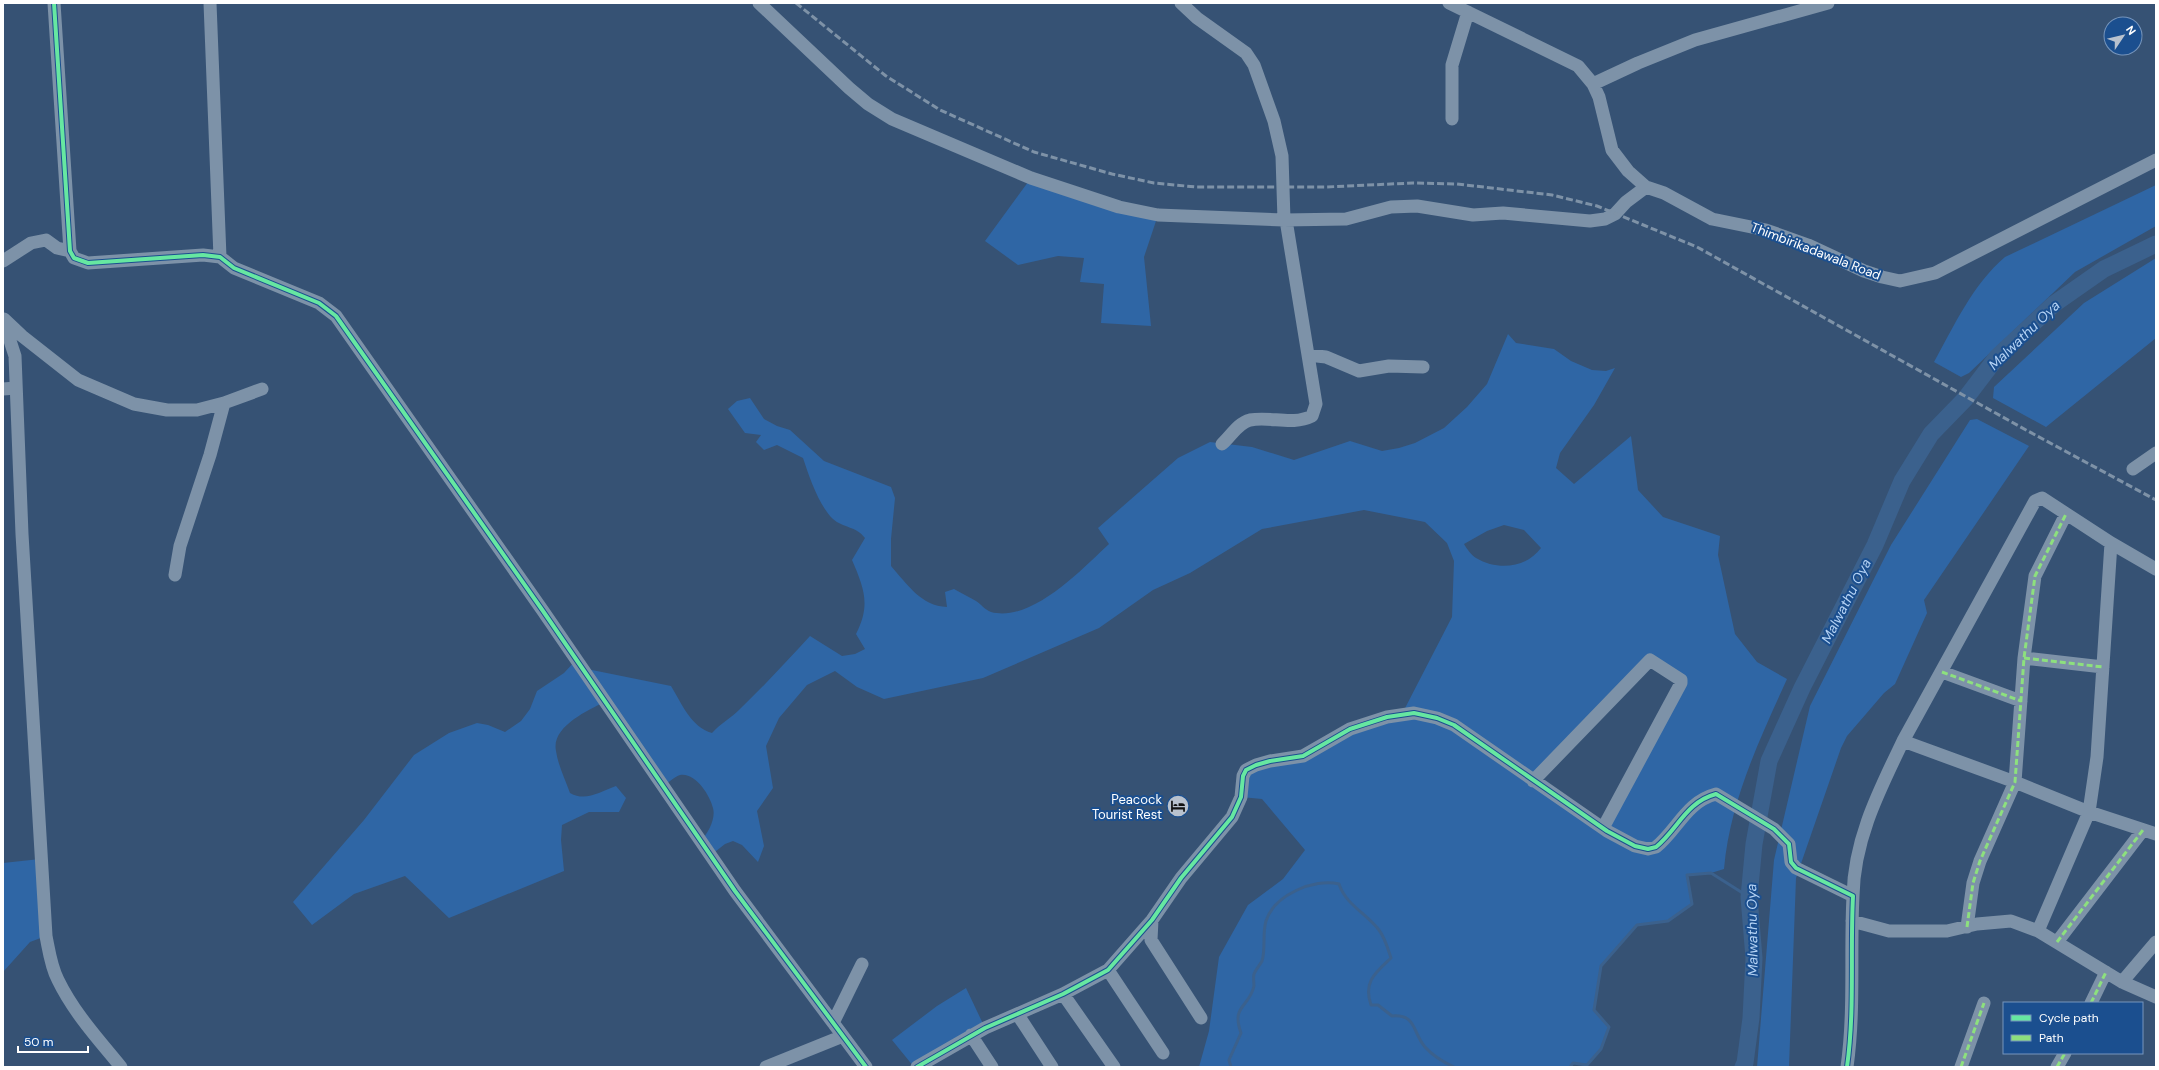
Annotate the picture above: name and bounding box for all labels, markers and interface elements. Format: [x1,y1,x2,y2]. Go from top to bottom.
north arrow [2103,16,2143,56]
text: N [2123,23,2139,38]
street label: Thimbirikadawala Road [1749,218,1883,284]
water label: Malwathu Oya [1984,296,2064,374]
water label: Malwathu Oya [1817,555,1875,646]
place label: Peacock Tourist Rest [1092,791,1162,823]
hotel icon: Peacock Tourist Rest [1165,793,1191,819]
water label: Malwathu Oya [1742,883,1762,977]
legend [2003,1002,2143,1054]
text: Cycle path [2039,1010,2099,1026]
scale bar [18,1028,88,1054]
text: Path [2039,1030,2064,1046]
text: 50 m [24,1034,53,1050]

